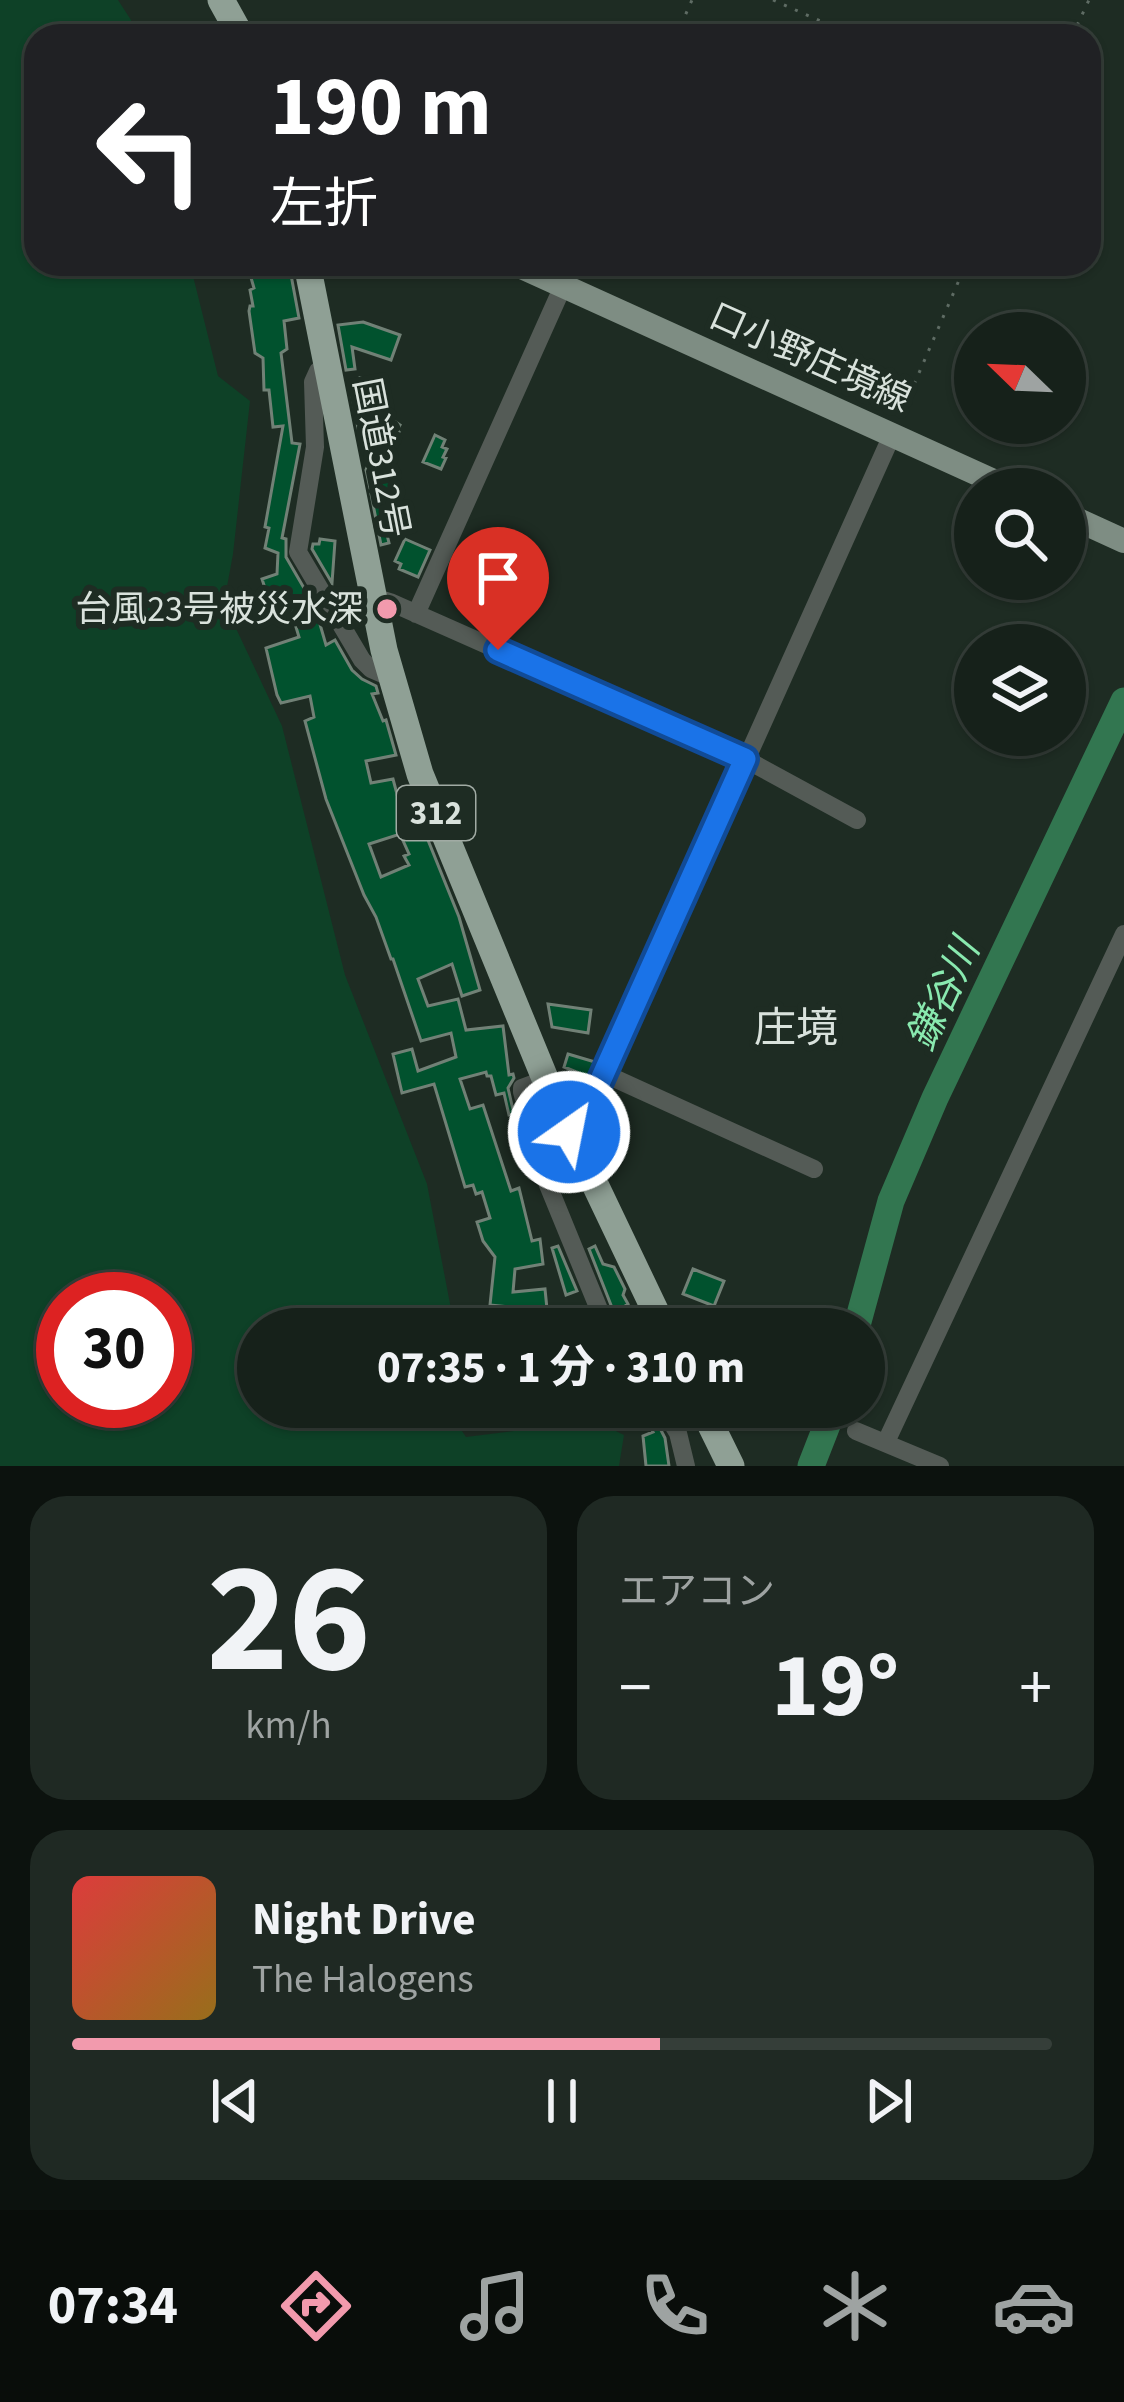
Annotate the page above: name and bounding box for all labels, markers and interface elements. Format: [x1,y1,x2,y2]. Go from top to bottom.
text: 190 m [270,48,492,168]
icon: left [72,72,228,228]
text: 左折 [270,167,378,244]
street label: 口小野庄境線 [701,291,919,425]
north arrow [954,312,1086,444]
map controls [954,312,1086,756]
street label: 国道312号 [341,374,421,542]
button: search [954,468,1086,600]
pin [447,527,549,650]
icon: arrive [465,545,531,611]
place label: 台風23号被災水深 [75,584,363,635]
marker: 台風23号被災水深 [374,596,400,622]
button: layers [954,624,1086,756]
road number: 312 [397,786,475,840]
water label: 鎌谷川 [894,927,996,1060]
district label: 庄境 [754,999,838,1059]
position arrow [506,1069,632,1195]
speed limit sign: 30 [36,1272,192,1428]
text: 07:35 · 1 分 · 310 m [377,1336,745,1400]
text: 26 [206,1509,371,1731]
text: エアコン [619,1564,775,1620]
text: 19° [772,1623,899,1751]
text: − [619,1641,652,1735]
text: + [1019,1641,1052,1735]
text: km/h [245,1698,332,1754]
text: Night Drive [252,1888,476,1952]
text: The Halogens [252,1952,474,2008]
icon: previous [202,2068,268,2134]
icon: pause [529,2068,595,2134]
icon: next [856,2068,922,2134]
icon: directions [274,2264,358,2348]
icon: music [453,2264,537,2348]
icon: phone [633,2264,717,2348]
icon: climate [813,2264,897,2348]
icon: car [992,2264,1076,2348]
text: 07:34 [48,2268,178,2345]

